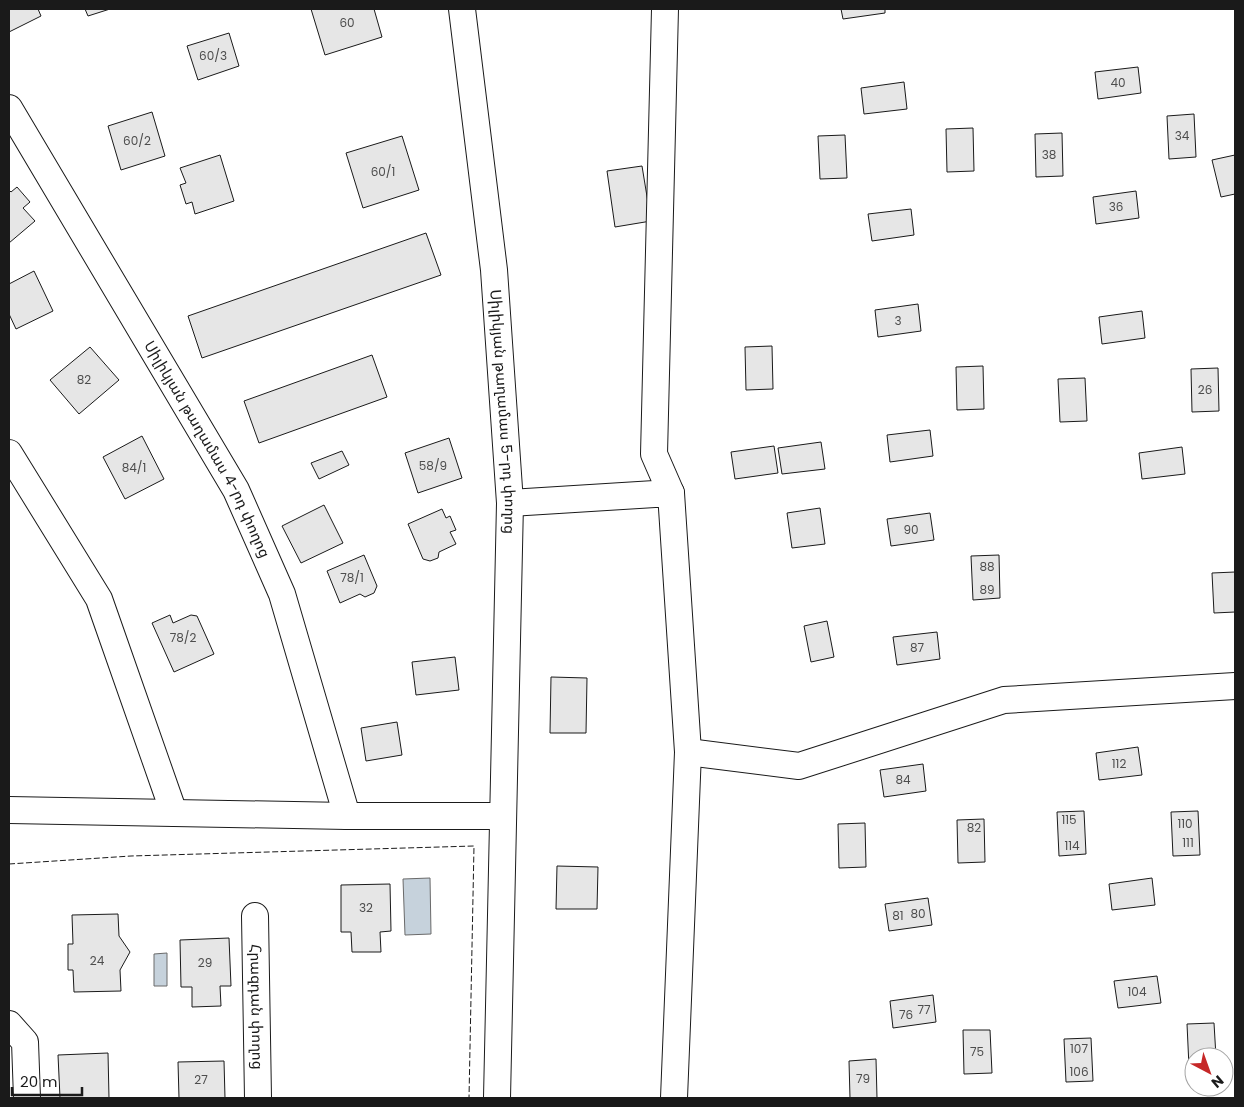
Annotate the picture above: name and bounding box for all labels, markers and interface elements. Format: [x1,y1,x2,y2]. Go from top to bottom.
house number: 60 [339,14,355,31]
house number: 60/3 [199,47,227,64]
house number: 40 [1110,74,1126,91]
house number: 34 [1175,127,1190,144]
house number: 60/2 [123,132,151,149]
house number: 38 [1042,146,1056,163]
house number: 60/1 [371,163,395,180]
house number: 36 [1109,198,1123,215]
street label: Սիլիկյան թաղամաս 5-րդ փողոց [485,289,521,534]
house number: 3 [894,312,902,329]
street label: Սիլիկյան թաղամաս 4-րդ փողոց [140,337,276,561]
house number: 82 [77,371,91,388]
house number: 26 [1198,381,1212,398]
house number: 58/9 [419,457,447,474]
house number: 84/1 [122,459,146,476]
house number: 90 [903,521,919,538]
house number: 88 [979,558,995,575]
house number: 78/1 [340,569,364,586]
house number: 89 [979,581,995,598]
house number: 78/2 [170,629,196,646]
house number: 87 [910,639,925,656]
house number: 112 [1112,755,1126,772]
house number: 84 [895,771,911,788]
house number: 115 [1061,811,1077,828]
house number: 110 [1177,815,1193,832]
house number: 82 [967,819,981,836]
house number: 111 [1182,834,1194,851]
house number: 114 [1064,837,1080,854]
house number: 32 [359,899,373,916]
house number: 80 [910,905,926,922]
house number: 81 [892,907,904,924]
street label: Հրազդան փողոց [245,944,269,1070]
house number: 24 [90,952,105,969]
house number: 29 [198,954,212,971]
house number: 104 [1128,983,1147,1000]
house number: 77 [917,1001,931,1018]
house number: 76 [899,1006,913,1023]
house number: 107 [1070,1040,1088,1057]
house number: 75 [970,1043,984,1060]
north arrow [1184,1047,1234,1097]
house number: 106 [1070,1063,1089,1080]
scale bar [12,1064,82,1096]
house number: 79 [856,1070,870,1087]
text: 20 m [20,1071,58,1092]
house number: 27 [194,1071,208,1088]
text: N [1207,1071,1228,1093]

